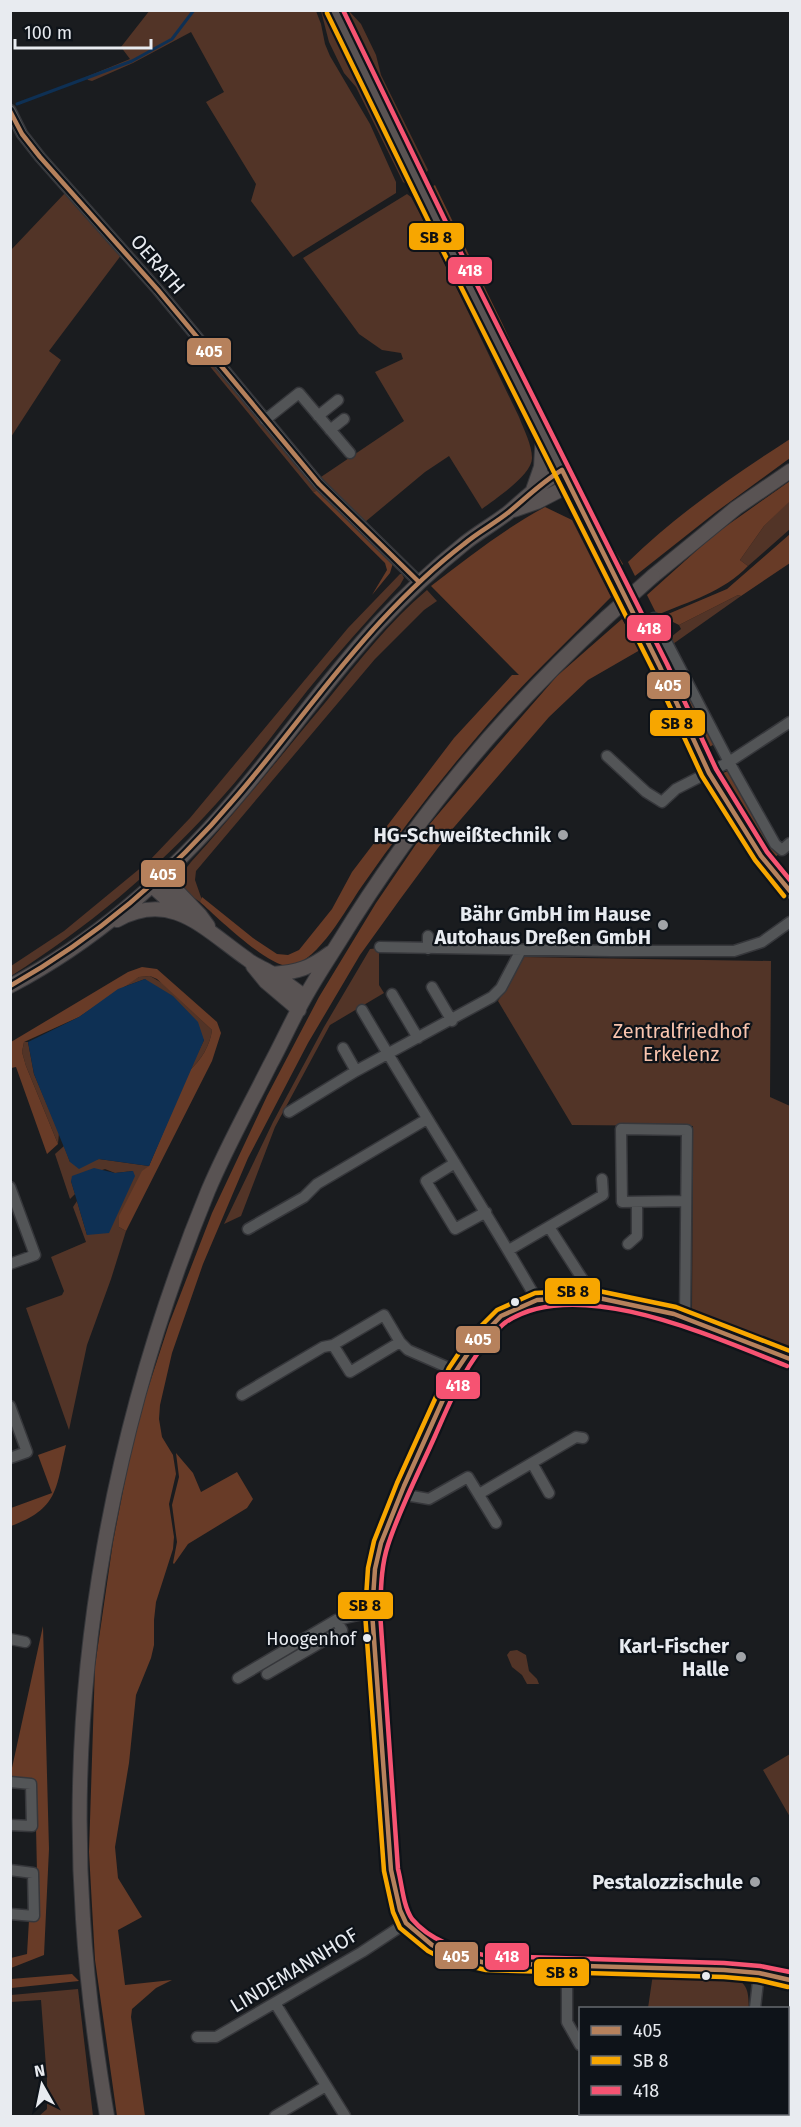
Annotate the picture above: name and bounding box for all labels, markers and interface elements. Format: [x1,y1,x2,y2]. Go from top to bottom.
scale bar [15,12,152,50]
text: 100 m [24,22,72,44]
line badge: SB 8 [408,222,465,251]
text: SB 8 [420,228,452,247]
street label: OERATH [126,229,190,299]
line badge: 418 [447,256,493,285]
text: 418 [458,261,482,280]
line badge: 405 [186,337,232,366]
text: 405 [196,342,223,361]
line badge: 418 [626,614,672,642]
text: 418 [637,619,661,638]
line badge: 405 [646,671,691,700]
text: 405 [655,676,682,695]
line badge: SB 8 [649,709,706,737]
text: SB 8 [661,714,693,733]
place label: HG-Schweißtechnik [374,823,552,847]
marker: HG-Schweißtechnik [556,828,570,842]
line badge: 405 [140,859,186,888]
text: 405 [150,865,177,884]
place label: Bähr GmbH im Hause Autohaus Dreßen GmbH [433,902,651,949]
marker: Bähr GmbH im Hause Autohaus Dreßen GmbH [656,918,670,932]
park label: Zentralfriedhof Erkelenz [613,1019,751,1066]
line badge: SB 8 [544,1277,601,1305]
text: SB 8 [557,1282,589,1301]
unlabelled marker [509,1296,521,1308]
line badge: 405 [455,1325,501,1354]
text: 405 [465,1330,492,1349]
line badge: 418 [435,1371,481,1400]
text: 418 [446,1376,470,1395]
line badge: SB 8 [337,1591,394,1620]
text: SB 8 [349,1596,381,1615]
place label: Hoogenhof [266,1628,358,1650]
marker: Hoogenhof [361,1632,373,1644]
place label: Karl-Fischer Halle [619,1634,730,1681]
marker: Karl-Fischer Halle [734,1650,748,1664]
place label: Pestalozzischule [592,1870,743,1894]
marker: Pestalozzischule [748,1875,762,1889]
street label: LINDEMANNHOF [226,1922,362,2018]
line badge: 405 [434,1941,479,1970]
line badge: 418 [484,1942,530,1971]
text: 405 [443,1947,470,1966]
text: 418 [495,1947,519,1966]
line badge: SB 8 [533,1958,590,1987]
text: SB 8 [546,1963,578,1982]
unlabelled marker [700,1970,712,1982]
legend [579,2007,789,2115]
text: 405 [633,2020,662,2042]
text: SB 8 [633,2050,669,2072]
north arrow [12,2055,72,2115]
text: N [33,2060,46,2081]
text: 418 [633,2080,659,2102]

